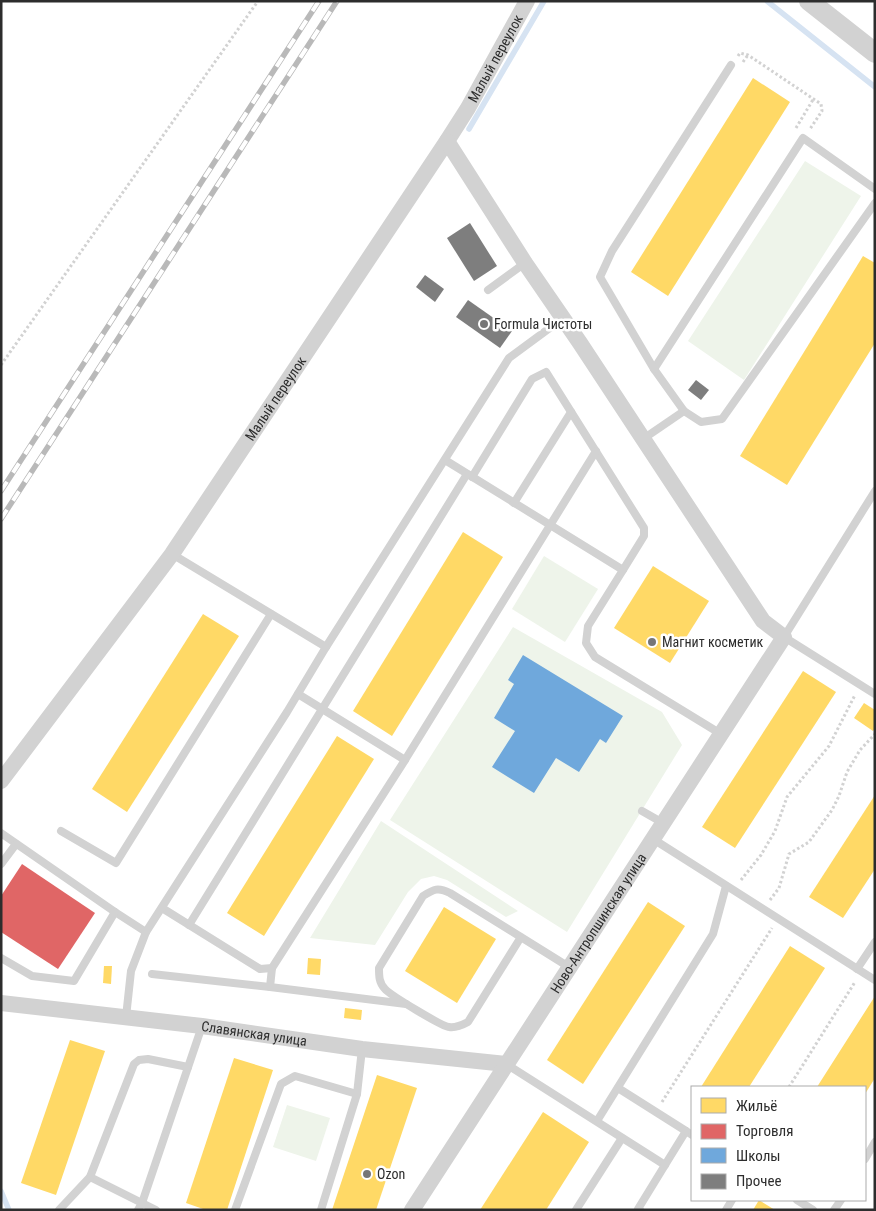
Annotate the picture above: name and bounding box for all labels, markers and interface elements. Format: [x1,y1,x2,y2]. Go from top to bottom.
street label: Малый переулок [465,12,526,105]
place label: Formula Чистоты [494,316,592,332]
marker: Formula Чистоты [478,318,490,330]
street label: Малый переулок [242,353,309,444]
place label: Магнит косметик [662,634,764,650]
marker: Магнит косметик [646,636,658,648]
street label: Ново-Антропшинская улица [547,850,649,996]
street label: Славянская улица [200,1018,308,1049]
legend [691,1086,866,1201]
text: Жильё [736,1097,777,1115]
text: Торговля [736,1122,793,1140]
text: Школы [736,1147,781,1165]
place label: Ozon [377,1166,405,1182]
marker: Ozon [361,1168,373,1180]
text: Прочее [736,1172,782,1190]

